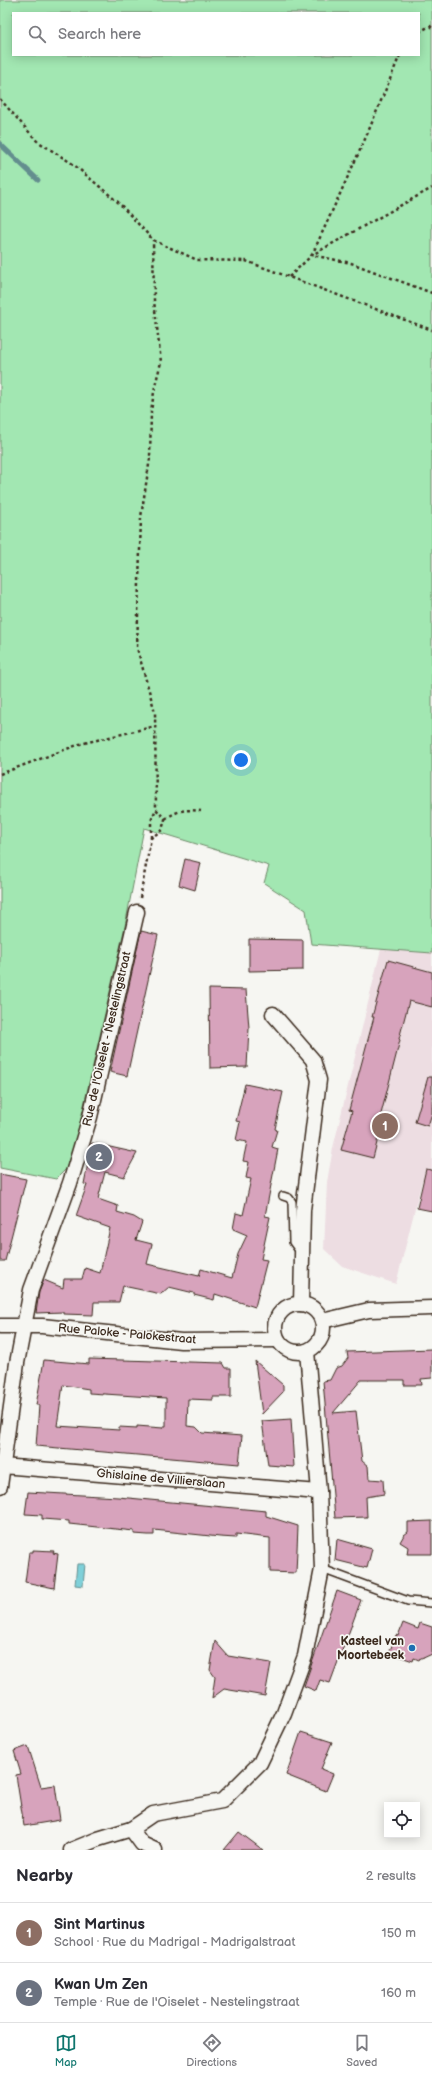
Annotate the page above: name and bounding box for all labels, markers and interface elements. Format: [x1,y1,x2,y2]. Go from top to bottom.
search box [12,12,420,56]
icon: search [26,23,48,45]
text: Search here [58,25,141,44]
your location [231,750,251,770]
street label: Rue de l'Oiselet - Nestelingstraat [80,950,135,1128]
pin: 1 [372,1111,398,1141]
pin: 2 [86,1142,112,1172]
street label: Rue Paloke - Palokestraat [57,1320,197,1348]
street label: Ghislaine de Villierslaan [96,1466,226,1492]
place label: Kasteel van Moortebeek [337,1634,405,1663]
marker: Kasteel van Moortebeek [407,1643,417,1653]
map controls [384,1802,420,1838]
button: locate [384,1802,420,1838]
text: Nearby [16,1866,73,1886]
text: 2 results [366,1868,416,1884]
text: Sint Martinus [54,1915,145,1934]
text: 1 [26,1925,32,1941]
text: 150 m [382,1925,416,1941]
text: School · Rue du Madrigal - Madrigalstraat [54,1934,295,1950]
text: Kwan Um Zen [54,1975,148,1994]
text: 2 [25,1985,33,2001]
text: 160 m [381,1985,416,2001]
text: Temple · Rue de l'Oiselet - Nestelingstraat [54,1994,300,2010]
tab: Map [55,2032,77,2069]
tab: Directions [186,2032,237,2069]
tab: Saved [346,2032,377,2069]

